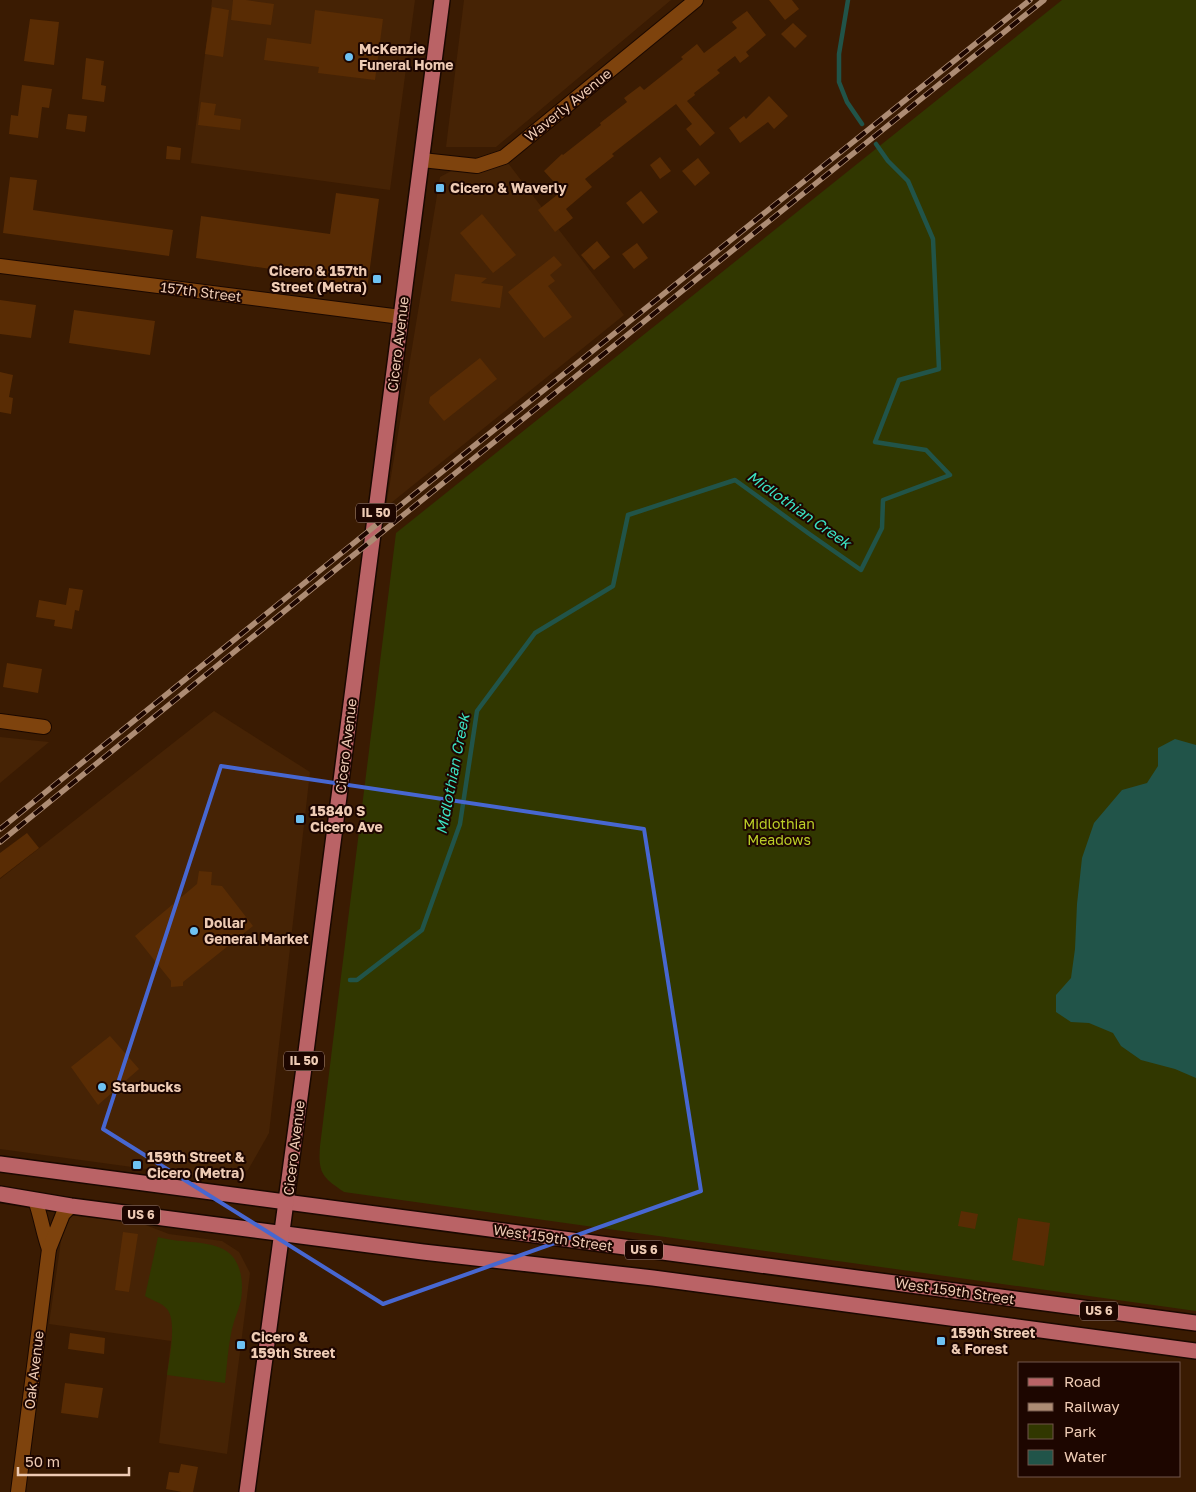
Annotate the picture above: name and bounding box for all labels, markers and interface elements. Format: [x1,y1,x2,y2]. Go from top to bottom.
place label: McKenzie Funeral Home [359,40,454,73]
marker: McKenzie Funeral Home [343,51,355,63]
street label: Waverly Avenue [521,64,614,145]
place label: Cicero & Waverly [450,179,567,196]
marker: Cicero & Waverly [434,182,446,194]
place label: Cicero & 157th Street (Metra) [269,262,367,295]
marker: Cicero & 157th Street (Metra) [371,273,383,285]
street label: 157th Street [160,278,243,305]
street label: Cicero Avenue [383,295,412,392]
water label: Midlothian Creek [744,467,856,552]
road number: IL 50 [356,503,396,522]
street label: Cicero Avenue [331,697,360,794]
water label: Midlothian Creek [432,711,473,836]
place label: 15840 S Cicero Ave [310,802,383,835]
marker: 15840 S Cicero Ave [294,813,306,825]
park label: Midlothian Meadows [743,815,815,848]
place label: Dollar General Market [204,914,309,947]
marker: Dollar General Market [188,925,200,937]
road number: IL 50 [284,1052,324,1070]
place label: Starbucks [112,1078,181,1095]
marker: Starbucks [96,1081,108,1093]
street label: Cicero Avenue [279,1099,308,1196]
place label: 159th Street & Cicero (Metra) [147,1148,245,1181]
marker: 159th Street & Cicero (Metra) [131,1159,143,1171]
road number: US 6 [122,1206,160,1224]
street label: West 159th Street [492,1221,614,1254]
road number: US 6 [625,1240,663,1260]
street label: West 159th Street [894,1274,1016,1307]
road number: US 6 [1080,1302,1118,1320]
place label: 159th Street & Forest [951,1324,1036,1357]
place label: Cicero & 159th Street [251,1328,336,1361]
street label: Oak Avenue [20,1330,47,1410]
marker: 159th Street & Forest [935,1335,947,1347]
marker: Cicero & 159th Street [235,1339,247,1351]
legend [1018,1362,1181,1477]
text: Road [1064,1372,1101,1390]
text: Railway [1064,1397,1120,1415]
text: Park [1064,1422,1097,1440]
scale bar [18,1444,129,1476]
text: Water [1064,1447,1107,1465]
text: 50 m [25,1452,60,1470]

